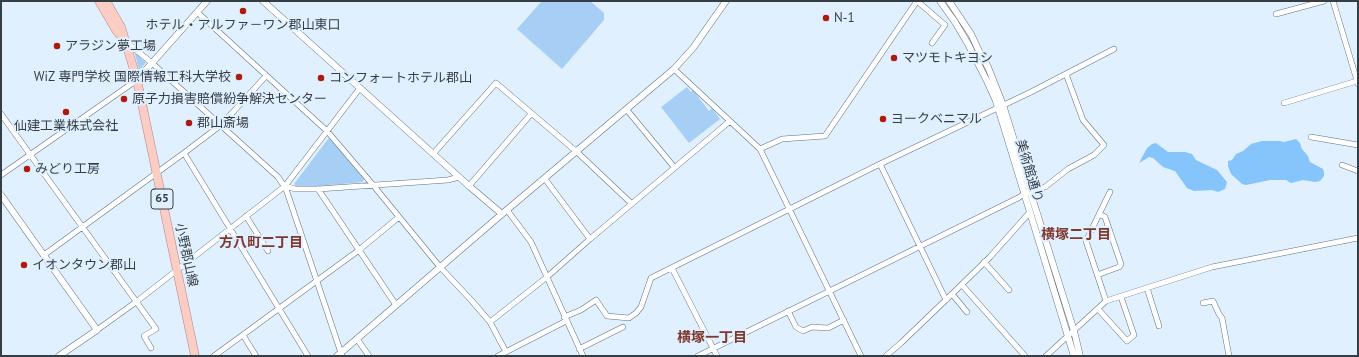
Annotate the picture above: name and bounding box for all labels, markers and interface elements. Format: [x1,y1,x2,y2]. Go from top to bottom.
marker: ホテル・アルファ－ワン郡山東口 [238,6,248,16]
place label: N-1 [834,10,855,26]
marker: N-1 [821,13,831,23]
place label: ホテル・アルファ－ワン郡山東口 [146,17,340,33]
place label: アラジン夢工場 [65,38,156,54]
marker: アラジン夢工場 [52,41,62,51]
place label: マツモトキヨシ [902,50,993,66]
marker: マツモトキヨシ [889,53,899,63]
place label: WiZ 専門学校 国際情報工科大学校 [34,69,231,85]
place label: コンフォートホテル郡山 [329,70,472,86]
marker: WiZ 専門学校 国際情報工科大学校 [234,72,244,82]
marker: コンフォートホテル郡山 [316,73,326,83]
place label: 原子力損害賠償紛争解決センター [132,91,327,107]
marker: 原子力損害賠償紛争解決センター [119,94,129,104]
marker: 仙建工業株式会社 [61,107,71,117]
place label: ヨークベニマル [891,111,982,127]
marker: ヨークベニマル [878,114,888,124]
place label: 郡山斎場 [197,115,249,131]
place label: 仙建工業株式会社 [14,118,118,134]
marker: 郡山斎場 [184,118,194,128]
street label: 美術館通り [1012,138,1046,204]
place label: みどり工房 [35,161,100,177]
marker: みどり工房 [22,164,32,174]
road number: 65 [151,189,173,209]
street label: 小野郡山線 [172,222,200,288]
district label: 横塚二丁目 [1041,227,1111,243]
district label: 方八町二丁目 [219,235,303,251]
place label: イオンタウン郡山 [32,257,136,273]
marker: イオンタウン郡山 [19,260,29,270]
district label: 横塚一丁目 [677,330,747,346]

